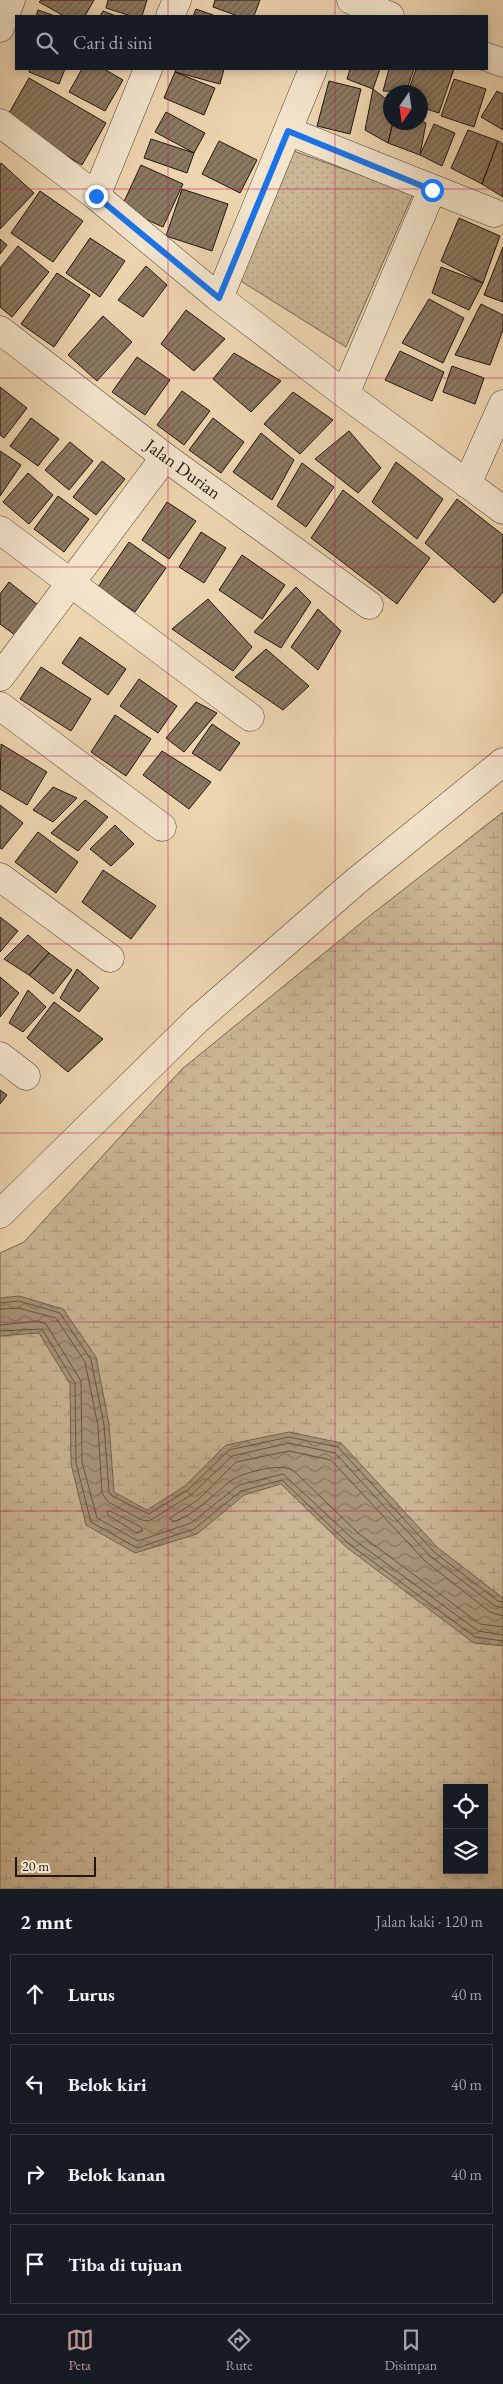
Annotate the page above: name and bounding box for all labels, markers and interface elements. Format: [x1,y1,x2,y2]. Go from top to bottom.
search box [15,15,488,70]
icon: search [33,29,61,57]
text: Cari di sini [73,30,152,55]
north arrow [383,85,428,130]
route start [421,179,444,202]
route end [85,185,108,208]
street label: Jalan Durian [139,432,226,504]
map controls [443,1784,488,1874]
button: locate [443,1784,488,1829]
button: layers [443,1829,488,1874]
scale bar [15,1854,96,1877]
text: 20 m [22,1857,49,1875]
text: 2 mnt [20,1908,72,1935]
text: Jalan kaki · 120 m [376,1911,483,1932]
icon: ahead [21,1980,49,2008]
text: Lurus [68,1982,115,2007]
text: 40 m [451,1984,482,2005]
icon: left [21,2070,49,2098]
text: Belok kiri [68,2072,147,2097]
text: 40 m [451,2074,482,2095]
icon: right [21,2160,49,2188]
text: Belok kanan [68,2162,166,2187]
text: 40 m [451,2164,482,2185]
icon: arrive [21,2250,49,2278]
text: Tiba di tujuan [68,2252,182,2277]
tab: Peta [66,2326,94,2374]
tab: Rute [225,2326,253,2374]
tab: Disimpan [384,2326,437,2374]

